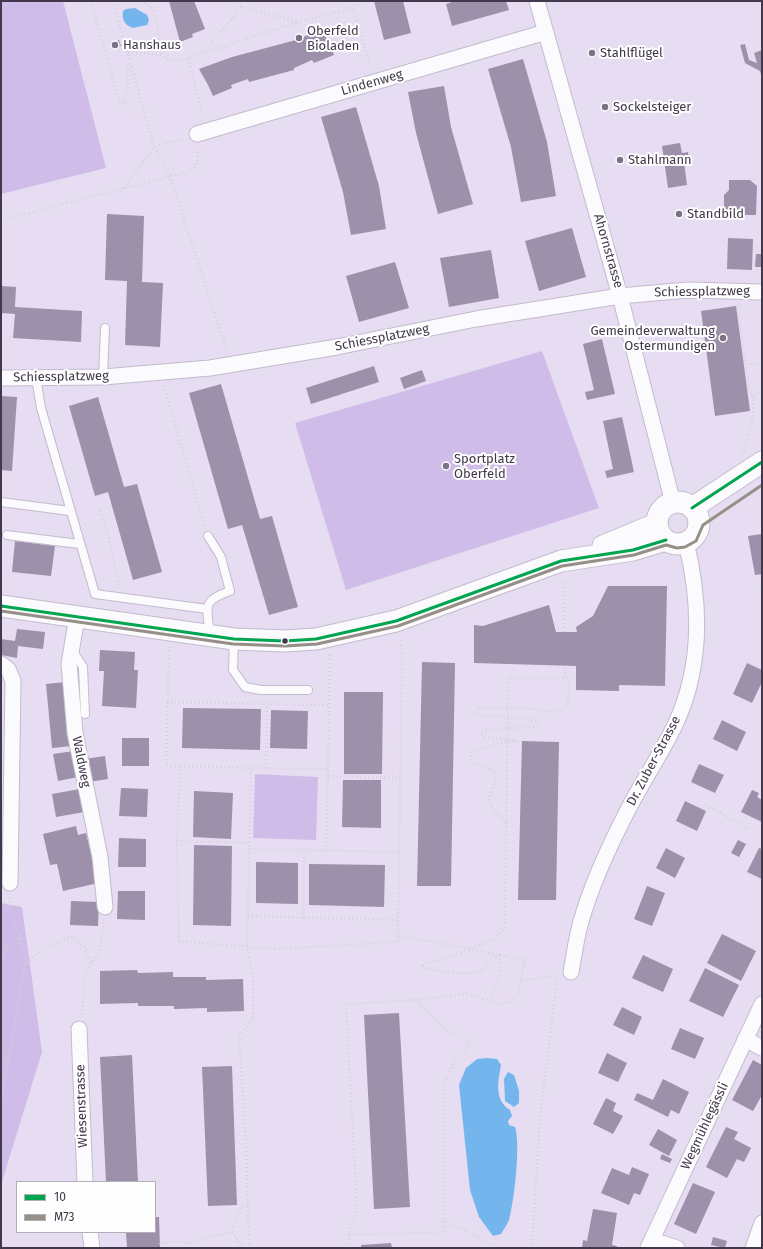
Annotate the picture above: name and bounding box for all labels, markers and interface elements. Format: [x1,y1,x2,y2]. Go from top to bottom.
place label: Oberfeld Bioladen [307,23,359,54]
marker: Oberfeld Bioladen [294,33,304,43]
place label: Hanshaus [123,37,181,53]
marker: Hanshaus [110,40,120,50]
place label: Stahlflügel [600,45,663,61]
marker: Stahlflügel [587,48,597,58]
street label: Lindenweg [339,67,405,99]
place label: Sockelsteiger [613,99,691,115]
marker: Sockelsteiger [600,102,610,112]
place label: Stahlmann [628,152,692,168]
marker: Stahlmann [615,155,625,165]
place label: Standbild [687,206,744,222]
marker: Standbild [674,209,684,219]
street label: Ahornstrasse [590,212,626,290]
street label: Schiessplatzweg [654,283,750,301]
street label: Schiessplatzweg [334,321,430,355]
place label: Gemeindeverwaltung Ostermundigen [590,323,715,354]
marker: Gemeindeverwaltung Ostermundigen [718,333,728,343]
street label: Schiessplatzweg [13,368,109,386]
place label: Sportplatz Oberfeld [454,451,515,482]
marker: Sportplatz Oberfeld [441,461,451,471]
unlabelled marker [280,636,290,646]
street label: Dr. Zuber-Strasse [624,713,684,809]
street label: Waldweg [68,735,94,789]
street label: Wiesenstrasse [73,1064,91,1148]
street label: Wegmühlegässli [678,1080,732,1172]
legend [16,1181,156,1233]
text: 10 [54,1190,66,1204]
text: M73 [54,1210,74,1224]

